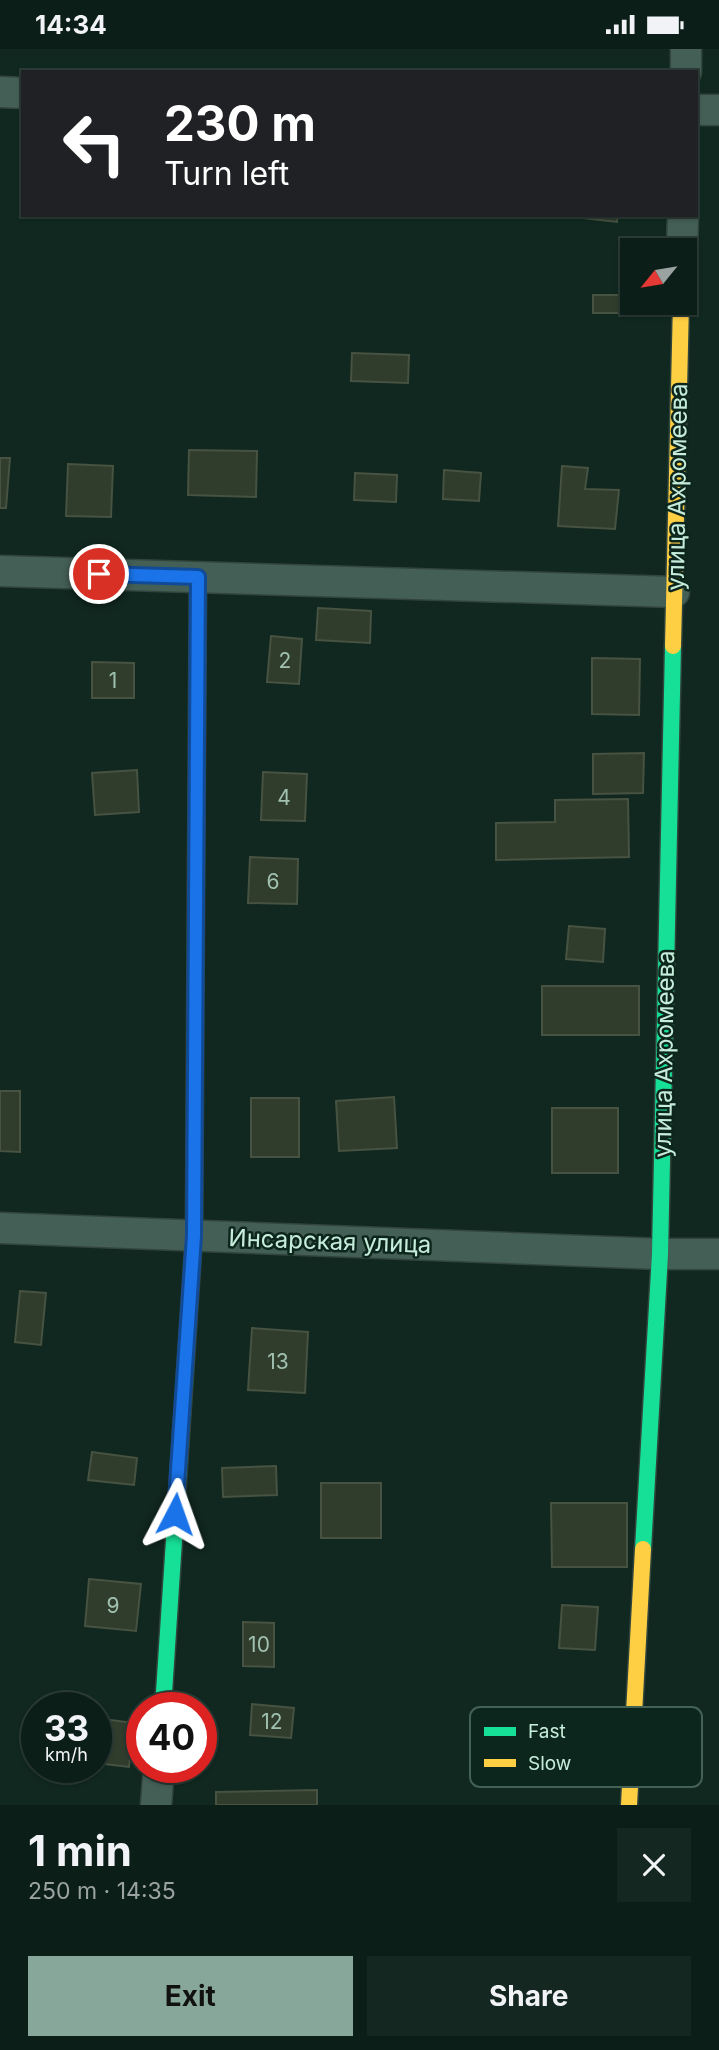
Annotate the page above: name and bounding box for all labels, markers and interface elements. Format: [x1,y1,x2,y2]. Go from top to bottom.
text: 14:34 [35,9,107,40]
text: 230 m [164,94,316,153]
icon: left [49,98,140,189]
text: Turn left [164,154,289,193]
north arrow [620,238,696,315]
map controls [620,238,697,315]
street label: улица Ахромеева [661,383,693,591]
pin [69,544,129,604]
icon: arrive [80,555,118,593]
house number: 2 [279,648,291,673]
house number: 1 [109,668,117,693]
house number: 4 [277,785,291,810]
house number: 6 [266,869,280,894]
street label: улица Ахромеева [648,950,680,1158]
street label: Инсарская улица [228,1223,432,1259]
house number: 13 [267,1349,289,1374]
position arrow [138,1477,212,1551]
house number: 9 [106,1593,120,1618]
house number: 10 [248,1632,270,1657]
speed limit sign: 40 [126,1692,217,1783]
text: 33 [44,1707,89,1749]
legend [470,1707,702,1787]
house number: 12 [261,1709,283,1734]
text: Fast [528,1720,566,1743]
text: km/h [45,1744,88,1765]
text: Slow [528,1752,571,1775]
text: 1 min [28,1825,132,1876]
button: close [617,1828,691,1902]
text: 250 m · 14:35 [28,1877,176,1905]
button: Exit [28,1956,353,2036]
button: Share [367,1956,691,2036]

